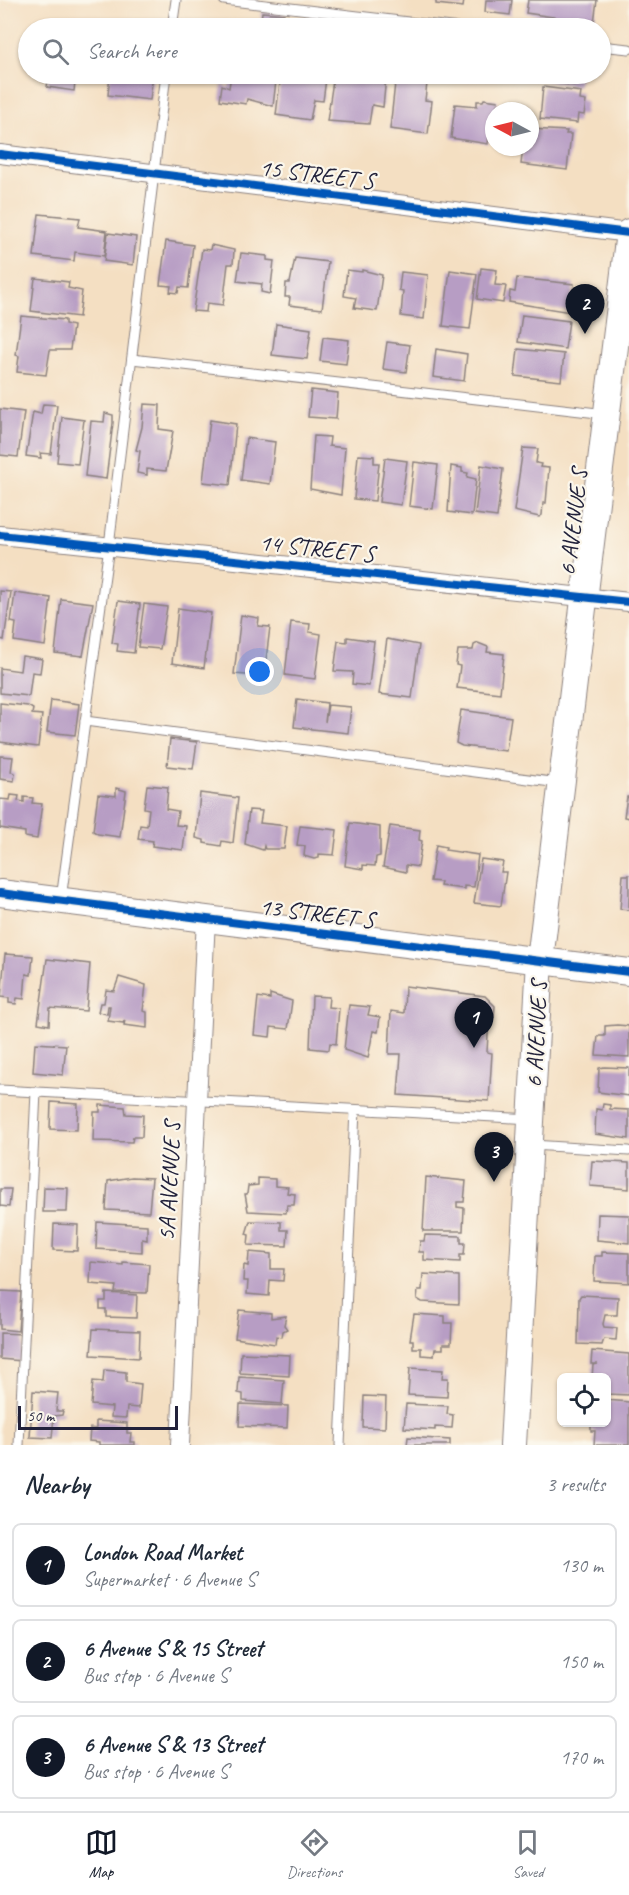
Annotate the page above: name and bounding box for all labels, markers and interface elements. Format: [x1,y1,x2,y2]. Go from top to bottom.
search box [18,18,611,84]
icon: search [39,35,72,68]
text: Search here [87,37,177,65]
north arrow [485,102,539,156]
street label: 15 STREET S [258,152,380,196]
pin: 2 [566,284,604,334]
street label: 6 AVENUE S [552,464,595,577]
street label: 14 STREET S [258,527,379,569]
your location [245,657,274,686]
street label: 13 STREET S [258,891,380,935]
street label: 6 AVENUE S [518,976,554,1088]
pin: 1 [454,998,494,1048]
street label: 5A AVENUE S [151,1117,187,1242]
pin: 3 [474,1132,514,1182]
map controls [557,1373,611,1427]
button: locate [557,1373,611,1427]
scale bar [18,1403,178,1430]
text: 50 m [27,1406,54,1426]
text: Nearby [24,1468,89,1501]
text: 3 results [546,1472,605,1497]
text: London Road Market [83,1539,242,1567]
text: 1 [41,1553,50,1578]
text: 130 m [560,1553,603,1578]
text: Supermarket · 6 Avenue S [83,1567,256,1592]
text: 6 Avenue S & 15 Street [83,1635,263,1663]
text: 2 [41,1649,50,1674]
text: 150 m [560,1649,603,1674]
text: Bus stop · 6 Avenue S [83,1663,228,1688]
text: 6 Avenue S & 13 Street [83,1731,263,1759]
text: 3 [41,1745,50,1770]
text: 170 m [560,1745,603,1770]
text: Bus stop · 6 Avenue S [83,1759,228,1784]
tab: Map [85,1826,118,1882]
tab: Directions [287,1826,342,1882]
tab: Saved [511,1826,544,1882]

